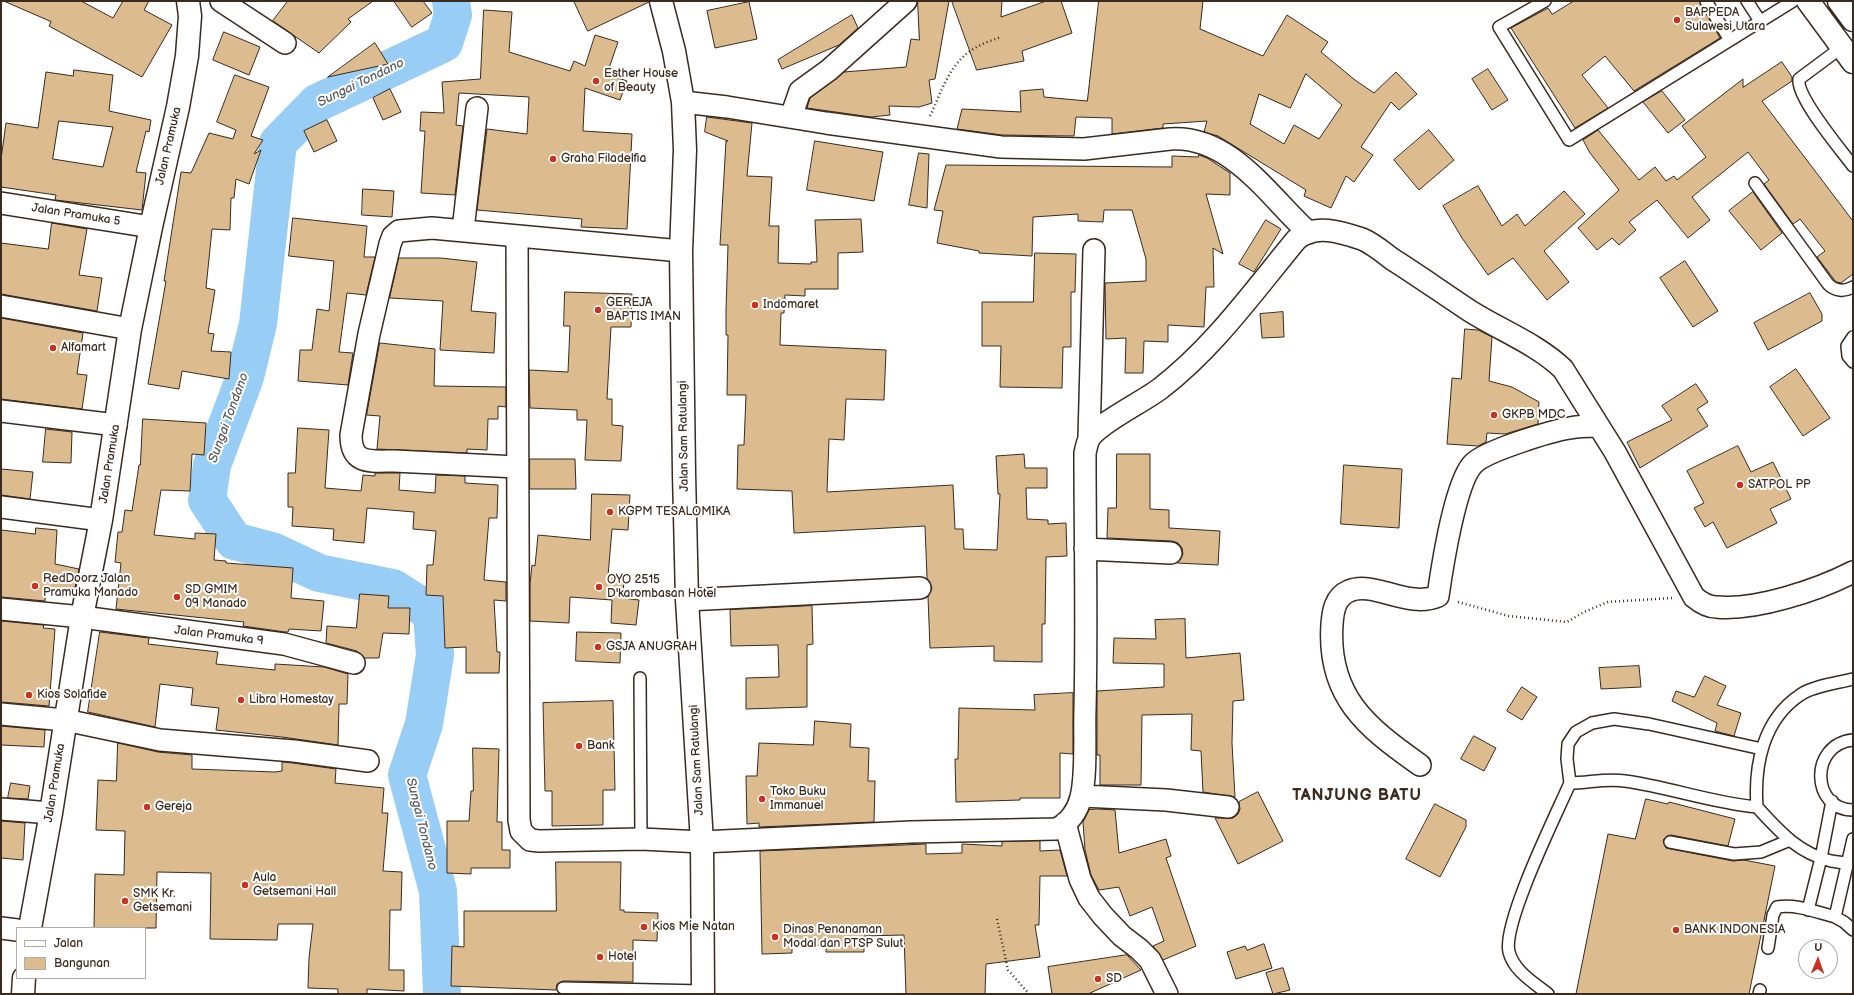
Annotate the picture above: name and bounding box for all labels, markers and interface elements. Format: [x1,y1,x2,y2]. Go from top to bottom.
place label: BAPPEDA Sulawesi Utara [1685,6,1765,34]
marker: BAPPEDA Sulawesi Utara [1672,15,1682,25]
water label: Sungai Tondano [315,55,407,111]
place label: Esther House of Beauty [604,67,678,95]
marker: Esther House of Beauty [591,76,601,86]
street label: Jalan Pramuka [153,106,185,186]
place label: Graha Filadelfia [561,152,646,166]
marker: Graha Filadelfia [548,154,558,164]
street label: Jalan Pramuka 5 [31,201,121,229]
place label: GEREJA BAPTIS IMAN [606,296,681,324]
place label: Indomaret [763,298,819,312]
marker: Indomaret [750,300,760,310]
marker: GEREJA BAPTIS IMAN [593,305,603,315]
place label: Alfamart [61,341,106,355]
marker: Alfamart [48,343,58,353]
water label: Sungai Tondano [205,371,253,465]
street label: Jalan Sam Ratulangi [676,380,692,492]
place label: GKPB MDC [1502,408,1565,422]
marker: GKPB MDC [1489,410,1499,420]
street label: Jalan Pramuka [97,424,123,504]
place label: SATPOL PP [1748,478,1810,492]
marker: SATPOL PP [1735,480,1745,490]
place label: KGPM TESALOMIKA [618,505,730,519]
marker: KGPM TESALOMIKA [605,507,615,517]
place label: RedDoorz Jalan Pramuka Manado [43,572,138,600]
place label: OYO 2515 D'karombasan Hotel [607,573,716,601]
marker: RedDoorz Jalan Pramuka Manado [30,581,40,591]
marker: OYO 2515 D'karombasan Hotel [594,582,604,592]
place label: SD GMIM 09 Manado [185,583,247,611]
marker: SD GMIM 09 Manado [172,592,182,602]
street label: Jalan Pramuka 9 [174,623,264,649]
place label: GSJA ANUGRAH [606,640,697,654]
marker: GSJA ANUGRAH [593,642,603,652]
place label: Kios Solafide [37,688,107,702]
marker: Kios Solafide [24,690,34,700]
place label: Libra Homestay [249,693,334,707]
marker: Libra Homestay [236,695,246,705]
street label: Jalan Sam Ratulangi [687,704,707,816]
place label: Bank [587,739,615,753]
marker: Bank [574,741,584,751]
street label: Jalan Pramuka [42,743,68,823]
water label: Sungai Tondano [402,776,440,872]
place label: Toko Buku Immanuel [770,785,826,813]
district label: TANJUNG BATU [1292,786,1422,806]
marker: Toko Buku Immanuel [757,794,767,804]
place label: Gereja [155,800,192,814]
marker: Gereja [142,802,152,812]
place label: Aula Getsemani Hall [253,871,336,899]
marker: Aula Getsemani Hall [240,880,250,890]
place label: SMK Kr. Getsemani [133,887,192,915]
marker: SMK Kr. Getsemani [120,896,130,906]
place label: Kios Mie Natan [652,920,735,934]
marker: Kios Mie Natan [639,922,649,932]
place label: Dinas Penanaman Modal dan PTSP Sulut [783,923,903,951]
place label: BANK INDONESIA [1684,923,1785,937]
marker: BANK INDONESIA [1671,925,1681,935]
legend [16,927,146,979]
marker: Dinas Penanaman Modal dan PTSP Sulut [770,932,780,942]
text: Jalan [54,936,83,951]
north arrow [1798,939,1838,979]
text: U [1814,941,1823,954]
place label: Hotel [608,950,637,964]
marker: Hotel [595,952,605,962]
text: Bangunan [54,956,110,971]
place label: SD [1106,972,1122,986]
marker: SD [1093,974,1103,984]

